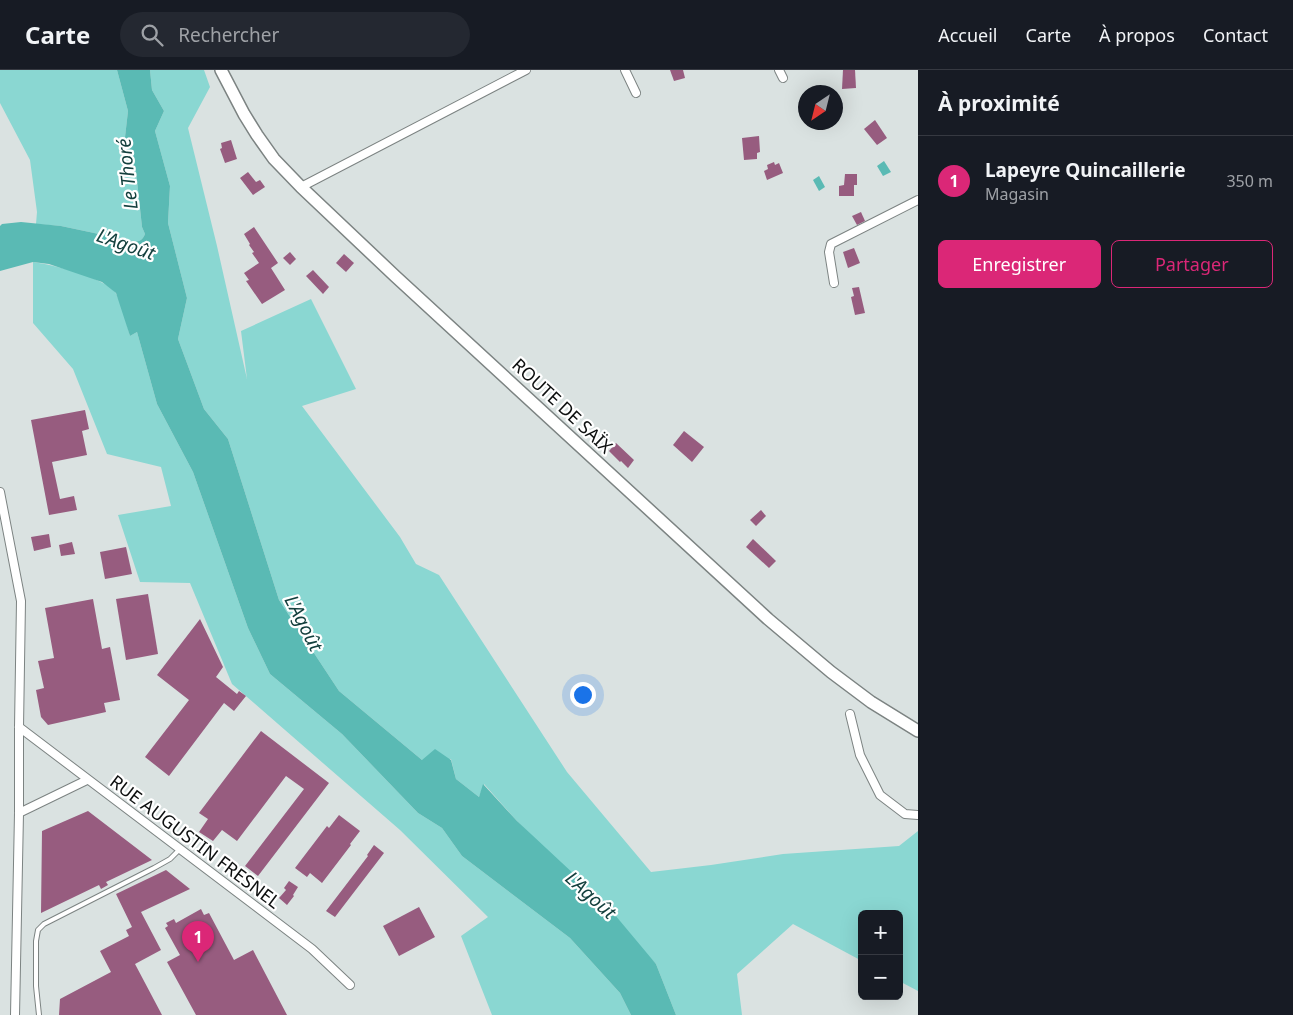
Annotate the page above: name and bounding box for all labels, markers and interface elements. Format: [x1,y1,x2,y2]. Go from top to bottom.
search box [120,12,470,57]
text: Carte [25,18,90,51]
icon: search [138,21,166,49]
text: Rechercher [178,22,279,48]
text: Accueil [938,23,998,47]
text: Carte [1026,23,1071,47]
text: À propos [1099,23,1175,47]
text: Contact [1203,23,1268,47]
north arrow [798,85,843,130]
text: À proximité [938,89,1060,117]
water label: Le Thoré [110,137,144,211]
text: Lapeyre Quincaillerie [985,157,1186,183]
text: 1 [949,170,959,192]
text: 350 m [1226,170,1273,192]
text: Magasin [985,183,1049,205]
water label: L'Agoût [93,222,159,266]
button: Enregistrer [938,240,1101,288]
button: Partager [1111,240,1273,288]
street label: ROUTE DE SAÏX [507,353,618,458]
water label: L'Agoût [279,590,330,656]
your location [570,682,596,708]
street label: RUE AUGUSTIN FRESNEL [105,769,286,913]
water label: L'Agoût [560,865,623,925]
map controls [858,910,903,1000]
button: + [858,910,903,955]
pin: 1 [182,921,214,962]
button: − [858,955,903,1000]

